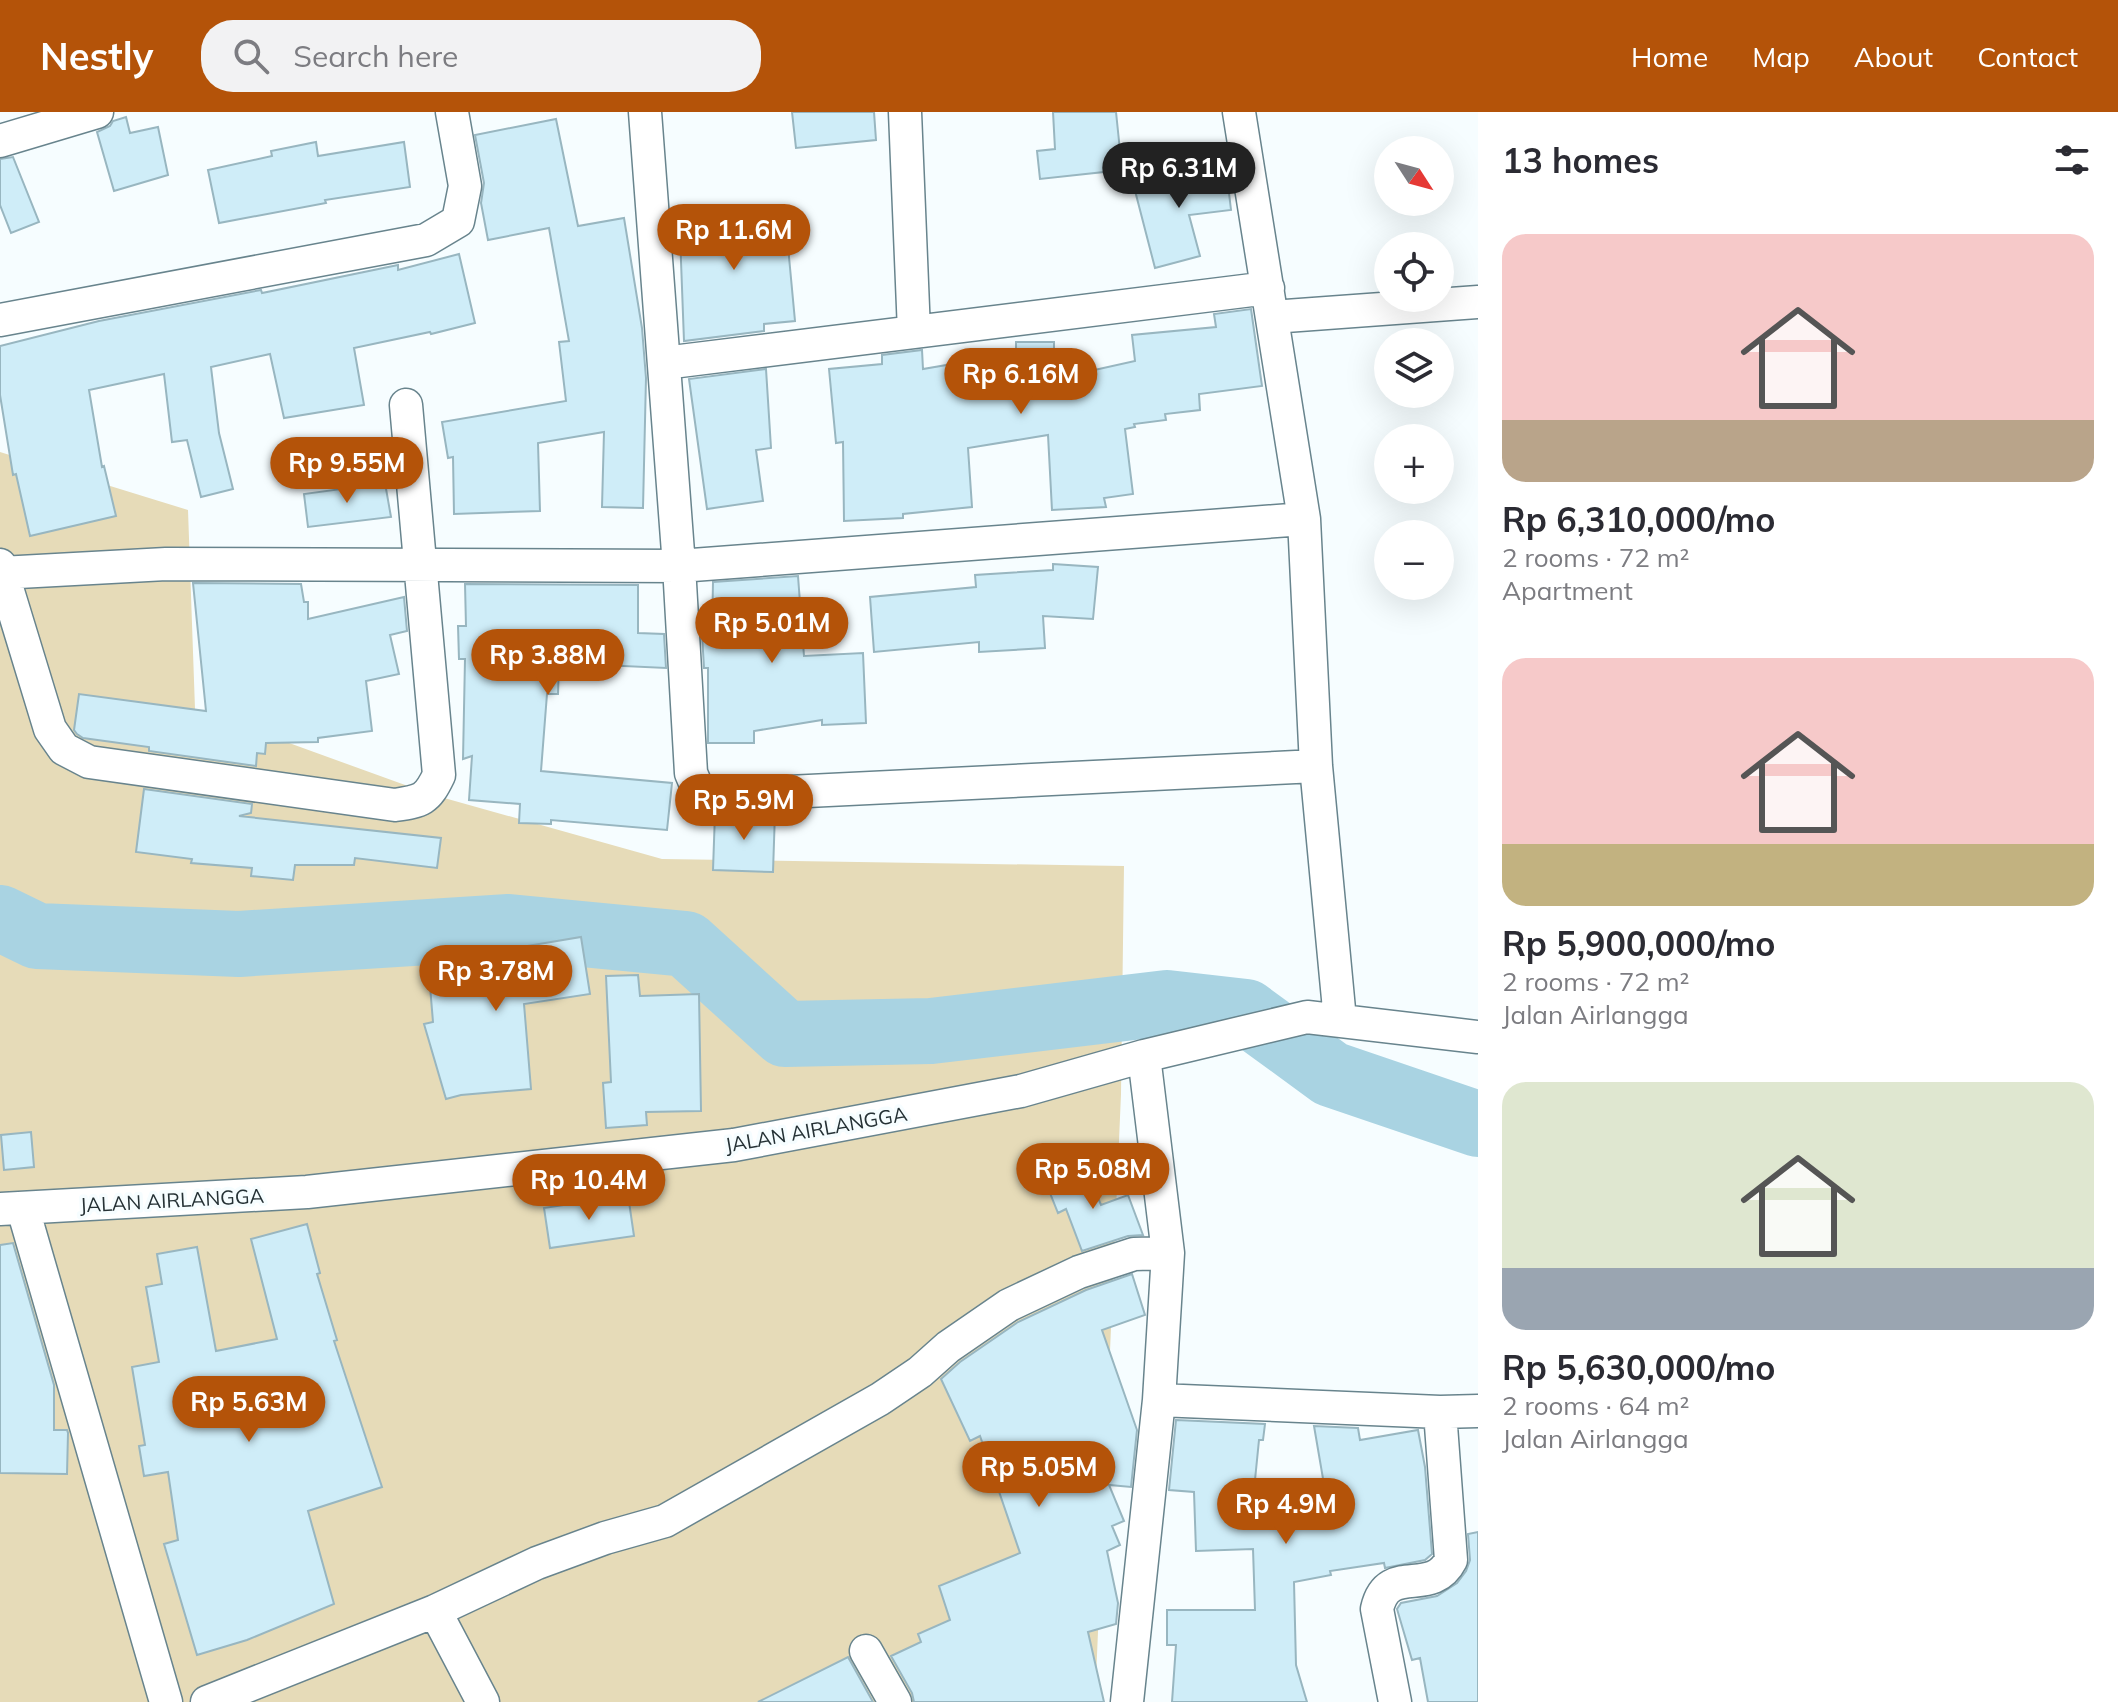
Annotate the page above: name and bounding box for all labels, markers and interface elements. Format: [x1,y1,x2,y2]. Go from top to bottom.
search box [201,20,761,92]
text: Nestly [40,32,153,80]
icon: search [229,34,273,78]
text: Search here [293,37,458,75]
text: Home [1631,39,1708,74]
text: Map [1752,39,1810,74]
text: About [1854,39,1933,74]
text: Contact [1977,39,2078,74]
north arrow [1374,136,1454,216]
map controls [1374,136,1454,600]
icon: filters [2050,138,2094,182]
text: 13 homes [1502,139,1659,182]
pin: Rp 6.31M [1096,142,1262,210]
text: Rp 6.31M [1120,151,1238,184]
pin: Rp 11.6M [651,204,817,272]
text: Rp 11.6M [675,213,793,246]
button: locate [1374,232,1454,312]
icon: home [1726,286,1870,430]
button: layers [1374,328,1454,408]
pin: Rp 6.16M [938,348,1104,416]
text: Rp 6.16M [962,357,1080,390]
button: + [1374,424,1454,504]
pin: Rp 9.55M [264,437,430,505]
text: Rp 9.55M [288,446,406,479]
text: Rp 6,310,000/mo [1502,498,1775,541]
button: − [1374,520,1454,600]
text: 2 rooms · 72 m² [1502,541,1689,574]
text: Apartment [1502,574,1633,607]
pin: Rp 5.01M [689,597,855,665]
text: Rp 5.01M [713,606,831,639]
pin: Rp 3.88M [465,629,631,697]
text: Rp 3.88M [489,638,607,671]
icon: home [1726,710,1870,854]
pin: Rp 5.9M [670,774,818,842]
text: Rp 5.9M [693,783,795,816]
text: Rp 5,900,000/mo [1502,922,1775,965]
pin: Rp 3.78M [413,945,579,1013]
text: Rp 3.78M [437,954,555,987]
text: 2 rooms · 72 m² [1502,965,1689,998]
text: Jalan Airlangga [1502,998,1689,1031]
street label: JALAN AIRLANGGA [723,1101,909,1157]
icon: home [1726,1134,1870,1278]
pin: Rp 5.08M [1010,1143,1176,1211]
text: Rp 5.08M [1034,1152,1152,1185]
pin: Rp 10.4M [506,1154,672,1222]
text: Rp 10.4M [530,1163,648,1196]
street label: JALAN AIRLANGGA [79,1183,265,1217]
text: Rp 5,630,000/mo [1502,1346,1775,1389]
pin: Rp 5.63M [166,1376,332,1444]
text: Rp 5.63M [190,1385,308,1418]
text: 2 rooms · 64 m² [1502,1389,1689,1422]
text: Jalan Airlangga [1502,1422,1689,1455]
pin: Rp 5.05M [956,1441,1122,1509]
text: Rp 5.05M [980,1450,1098,1483]
pin: Rp 4.9M [1212,1478,1360,1546]
text: Rp 4.9M [1235,1487,1337,1520]

